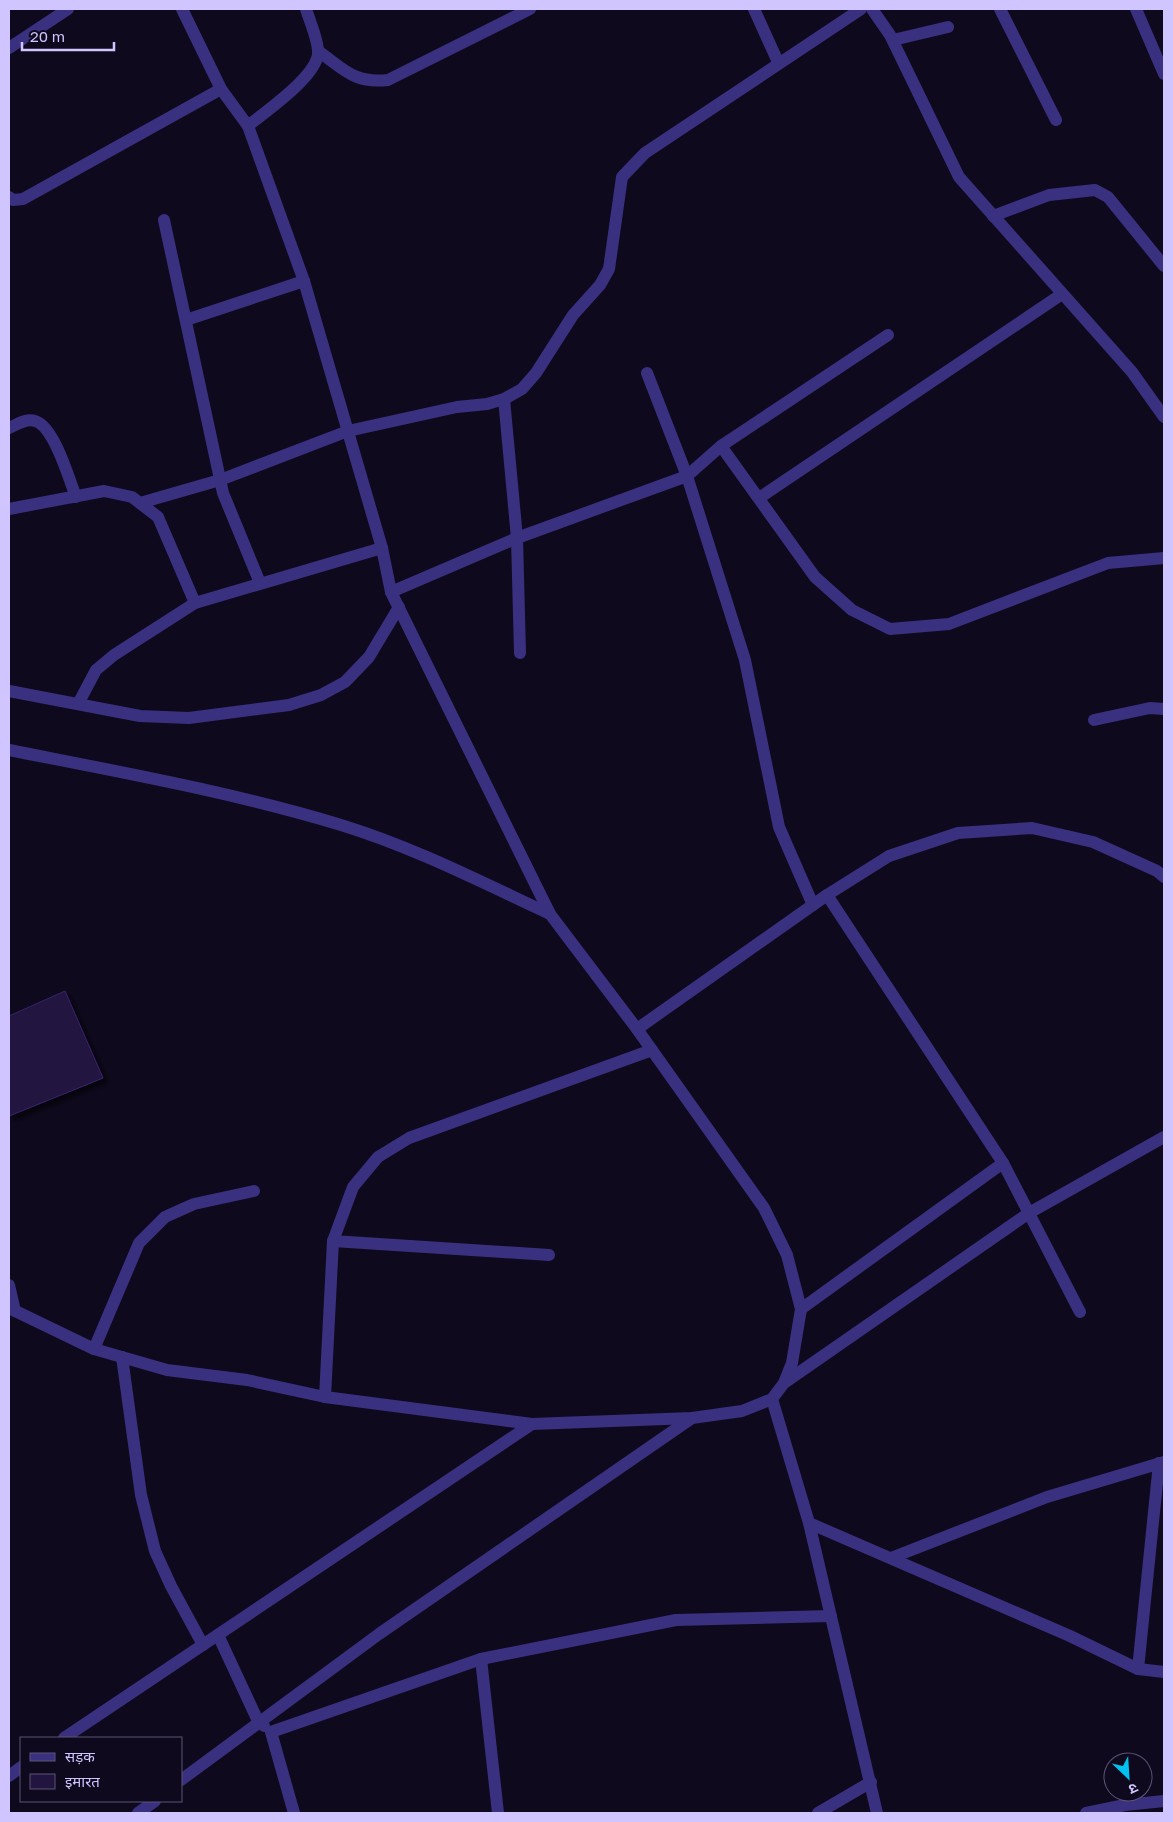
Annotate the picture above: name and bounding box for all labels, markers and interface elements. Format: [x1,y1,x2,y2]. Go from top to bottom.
scale bar [22,20,115,52]
text: 20 m [30,27,65,45]
legend [20,1737,182,1802]
text: सड़क [65,1747,95,1765]
north arrow [1103,1752,1153,1802]
text: इमारत [65,1772,100,1790]
text: उ [1126,1780,1141,1799]

